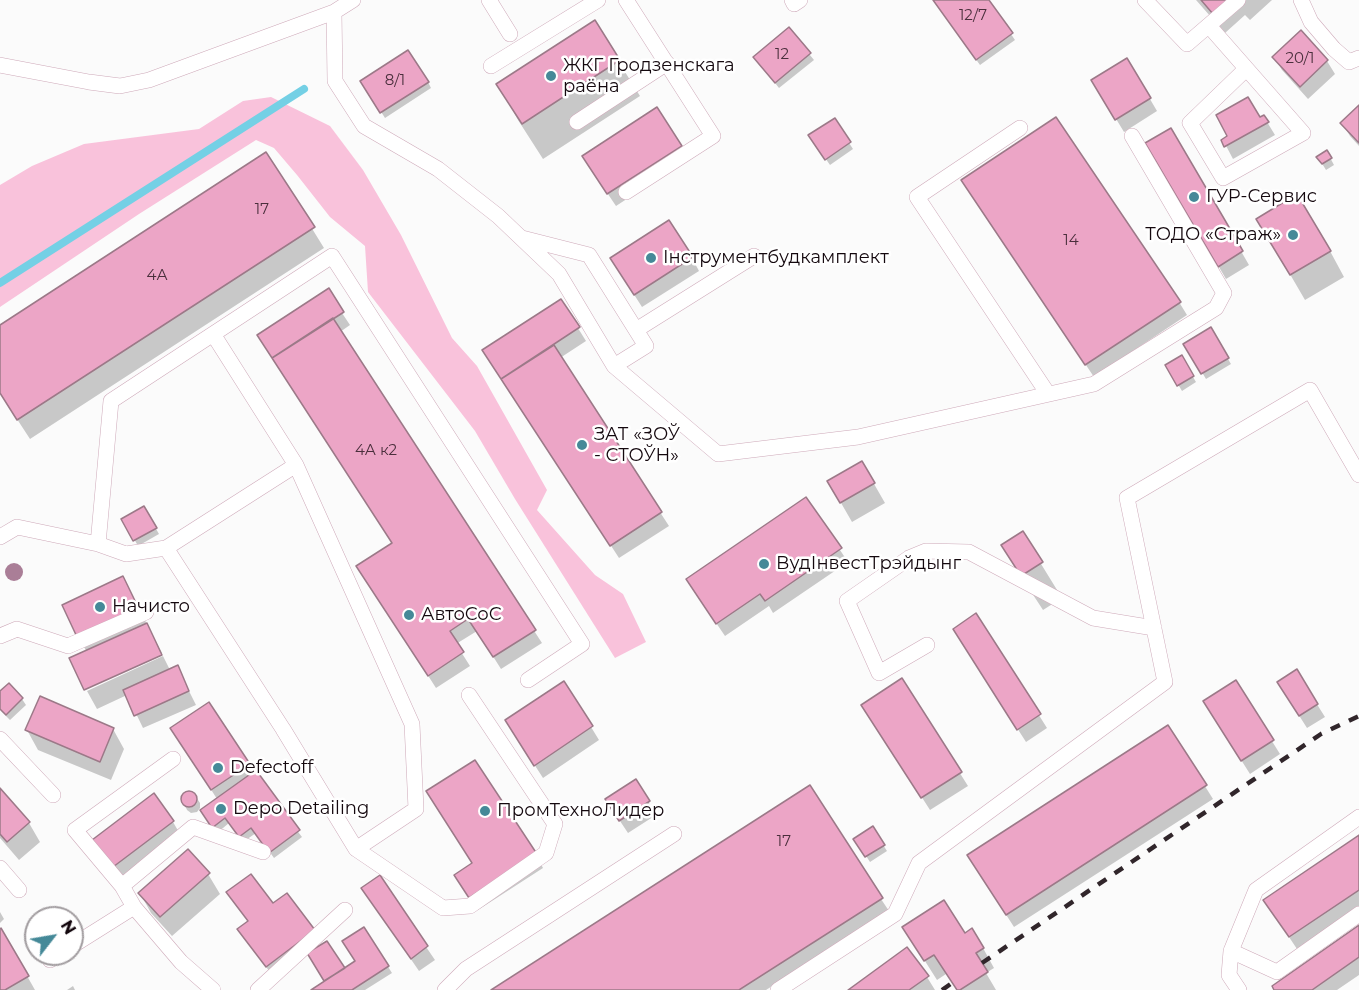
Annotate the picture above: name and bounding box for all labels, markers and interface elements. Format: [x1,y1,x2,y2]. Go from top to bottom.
house number: 12/7 [959,7,987,25]
house number: 12 [775,46,789,64]
house number: 20/1 [1285,50,1315,68]
place label: ЖКГ Гродзенскага раёна [563,55,735,98]
marker: ЖКГ Гродзенскага раёна [544,69,558,83]
house number: 8/1 [385,72,405,90]
place label: ГУР-Сервис [1206,186,1317,208]
marker: ГУР-Сервис [1187,190,1201,204]
house number: 17 [255,201,269,219]
place label: ТОДО «Страж» [1145,224,1281,246]
marker: ТОДО «Страж» [1286,228,1300,242]
house number: 14 [1063,232,1079,250]
place label: Інструментбудкамплект [663,247,889,269]
marker: Інструментбудкамплект [644,251,658,265]
house number: 4А [146,267,168,285]
place label: ЗАТ «ЗОЎ - СТОЎН» [594,424,680,466]
marker: ЗАТ «ЗОЎ - СТОЎН» [575,438,589,452]
house number: 4А к2 [355,442,397,460]
place label: ВудІнвестТрэйдынг [776,553,961,575]
marker: ВудІнвестТрэйдынг [757,557,771,571]
place label: Начисто [112,596,190,618]
marker: Начисто [93,600,107,614]
place label: АвтоСоС [421,604,502,626]
marker: АвтоСоС [402,608,416,622]
place label: Defectoff [230,757,313,779]
marker: Defectoff [211,761,225,775]
place label: Depo Detailing [233,798,369,820]
place label: ПромТехноЛидер [497,800,664,822]
marker: Depo Detailing [214,802,228,816]
marker: ПромТехноЛидер [478,804,492,818]
house number: 17 [777,833,791,851]
north arrow [24,906,84,966]
text: N [57,917,80,938]

